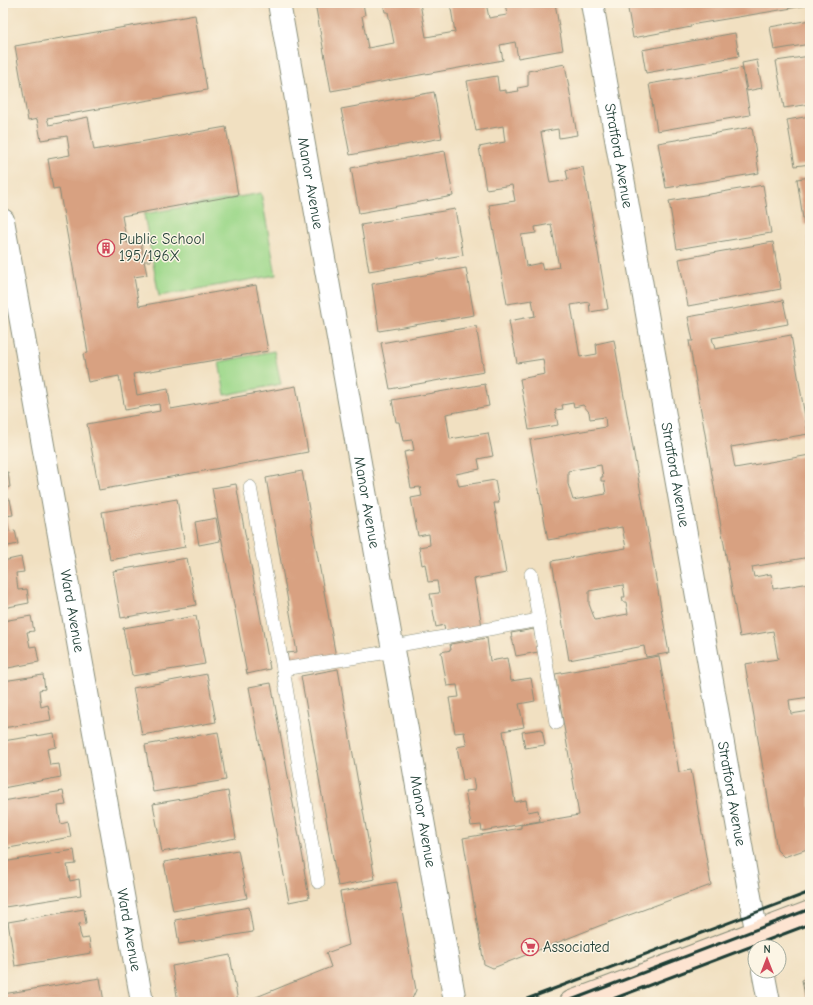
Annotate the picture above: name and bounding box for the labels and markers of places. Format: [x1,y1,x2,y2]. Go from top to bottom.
place label: Public School 195/196X [119,230,205,265]
building icon: Public School 195/196X [96,238,116,258]
supermarket icon: Associated [520,937,540,957]
place label: Associated [543,938,610,956]

